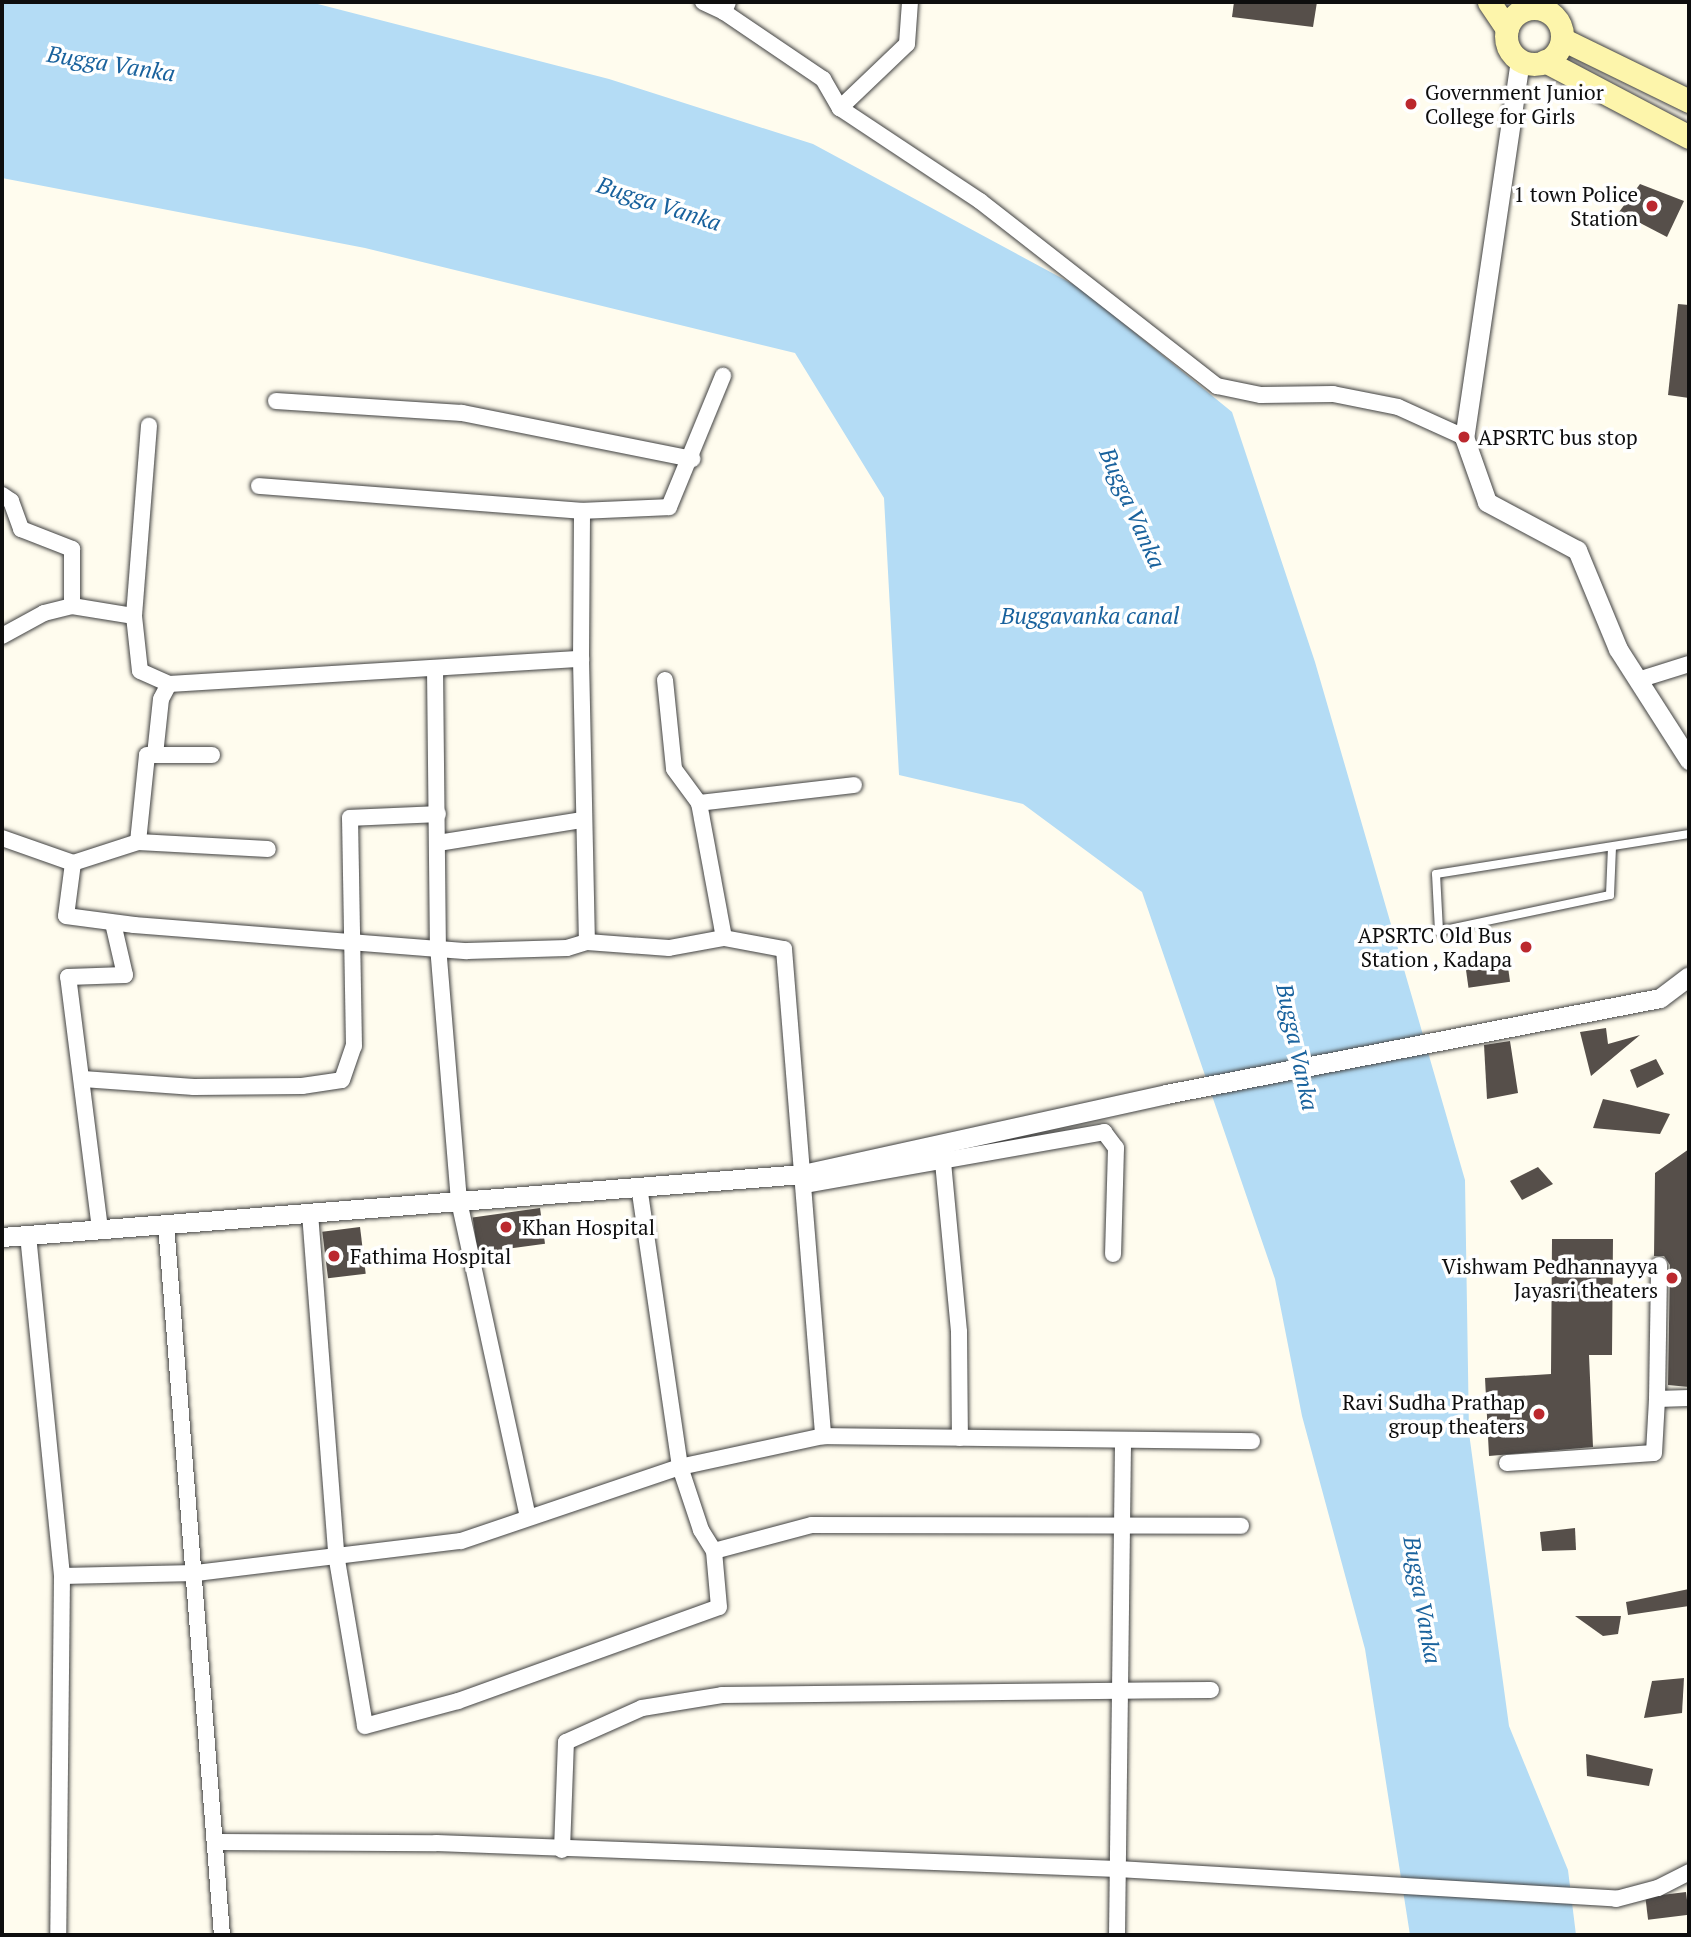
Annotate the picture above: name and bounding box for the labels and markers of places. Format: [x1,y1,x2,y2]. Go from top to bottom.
place label: Government Junior College for Girls [1425,79,1604,129]
marker: Government Junior College for Girls [1403,96,1419,112]
place label: 1 town Police Station [1514,181,1638,231]
marker: 1 town Police Station [1644,198,1660,214]
place label: APSRTC bus stop [1478,424,1638,450]
marker: APSRTC bus stop [1456,429,1472,445]
place label: APSRTC Old Bus Station , Kadapa [1358,922,1512,972]
marker: APSRTC Old Bus Station , Kadapa [1518,939,1534,955]
place label: Khan Hospital [522,1214,655,1240]
marker: Khan Hospital [496,1217,516,1237]
place label: Fathima Hospital [350,1243,511,1269]
marker: Fathima Hospital [324,1246,344,1266]
place label: Vishwam Pedhannayya Jayasri theaters [1442,1253,1658,1303]
marker: Vishwam Pedhannayya Jayasri theaters [1664,1270,1680,1286]
place label: Ravi Sudha Prathap group theaters [1342,1389,1525,1439]
marker: Ravi Sudha Prathap group theaters [1531,1406,1547,1422]

